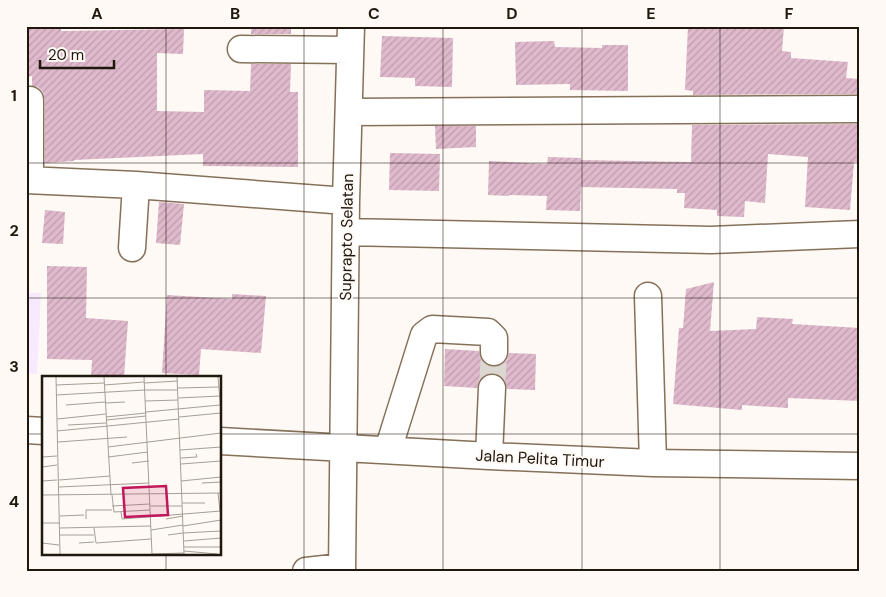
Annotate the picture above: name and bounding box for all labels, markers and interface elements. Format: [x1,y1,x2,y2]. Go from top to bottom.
text: A [91,3,103,24]
text: B [230,3,240,24]
text: C [368,3,380,24]
text: D [506,3,518,24]
text: E [646,3,656,24]
text: F [785,3,794,24]
scale bar [40,38,114,70]
text: 20 m [48,45,84,65]
text: 1 [11,85,17,106]
street label: Suprapto Selatan [335,173,358,301]
text: 2 [9,220,19,241]
text: 3 [9,356,19,377]
inset map [42,376,221,554]
street label: Jalan Pelita Timur [475,445,605,472]
text: 4 [9,491,19,512]

